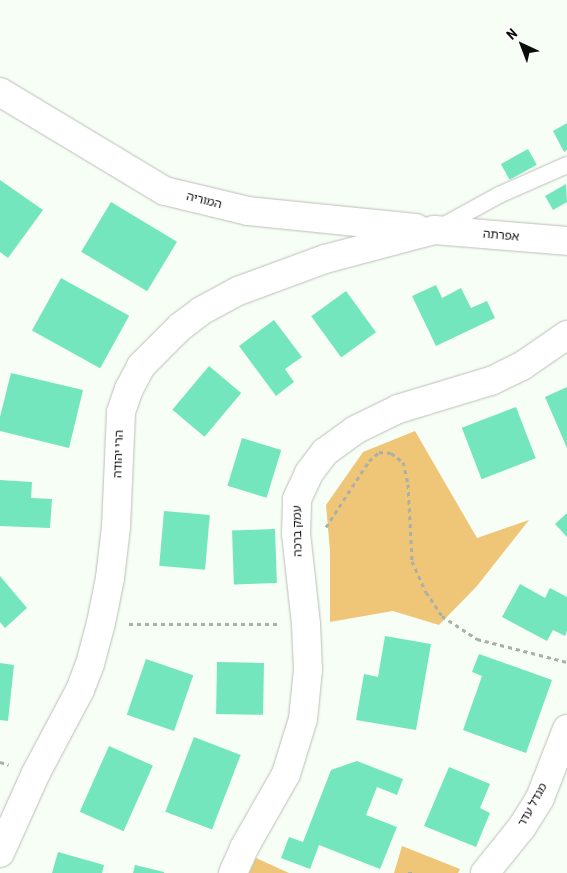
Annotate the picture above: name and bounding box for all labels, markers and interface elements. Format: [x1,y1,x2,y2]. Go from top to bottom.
north arrow [497,20,547,70]
text: N [503,25,520,43]
street label: המוריה [185,190,223,212]
street label: אפרתה [482,227,520,245]
street label: הרי יהודה [111,430,127,478]
street label: עמק ברכה [290,505,306,557]
street label: מגדל עדר [515,781,551,829]

